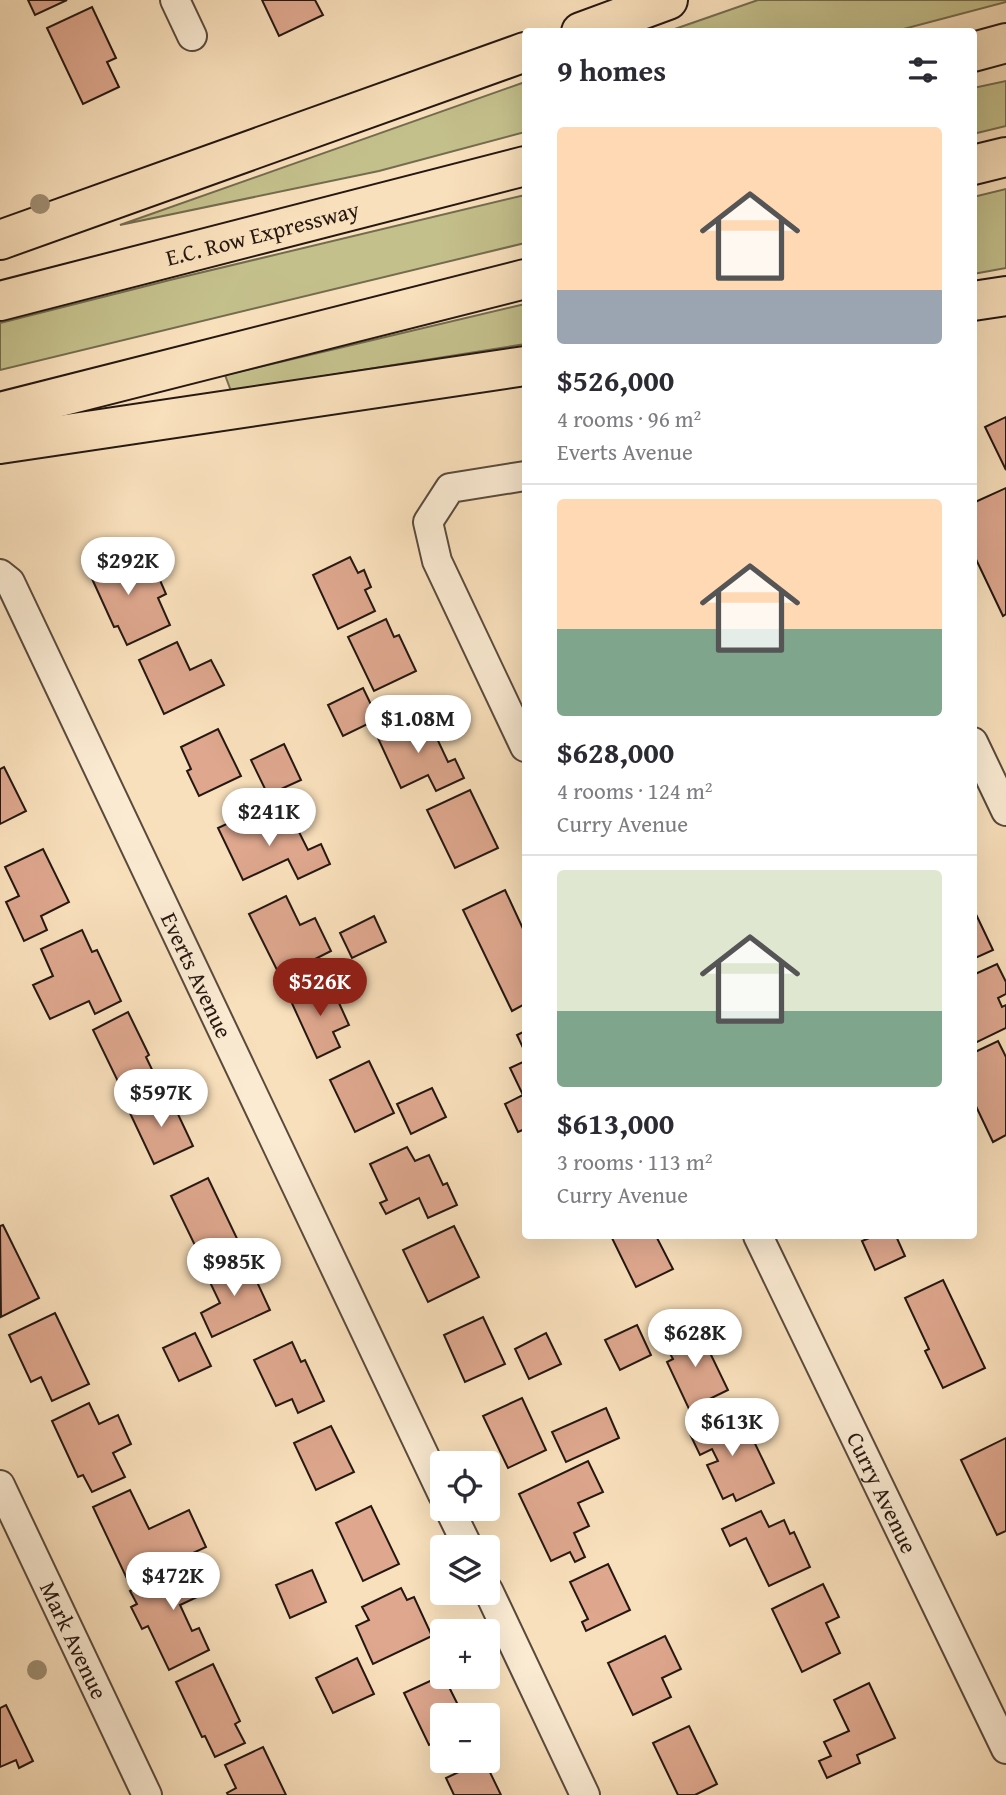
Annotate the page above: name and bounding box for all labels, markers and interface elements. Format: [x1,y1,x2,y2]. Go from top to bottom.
text: 9 homes [557,48,666,92]
icon: filters [904,51,942,89]
icon: home [687,173,813,299]
street label: E.C. Row Expressway [162,192,363,274]
text: $526,000 [557,358,674,402]
text: 4 rooms · 96 m² [557,402,701,435]
text: Everts Avenue [557,435,693,468]
pin: $292K [79,538,177,597]
text: $292K [97,543,159,576]
icon: home [687,545,813,671]
pin: $1.08M [361,696,475,755]
text: $1.08M [381,701,455,734]
text: $628,000 [557,730,674,774]
text: 4 rooms · 124 m² [557,774,712,807]
pin: $241K [220,788,318,848]
text: $241K [238,794,300,827]
text: Curry Avenue [557,807,688,840]
street label: Everts Avenue [153,907,241,1043]
icon: home [687,916,813,1042]
pin: $526K [271,958,369,1018]
text: $526K [289,964,351,997]
pin: $597K [112,1070,210,1129]
text: $597K [130,1075,192,1108]
text: $613,000 [557,1101,674,1145]
text: 3 rooms · 113 m² [557,1145,712,1178]
text: Curry Avenue [557,1178,688,1211]
pin: $985K [185,1238,283,1298]
text: $985K [203,1244,265,1277]
pin: $628K [646,1310,744,1369]
text: $628K [664,1315,726,1348]
pin: $613K [683,1398,781,1458]
text: $613K [701,1404,763,1437]
street label: Curry Avenue [839,1426,926,1559]
map controls [430,1451,500,1773]
button: locate [430,1451,500,1521]
button: layers [430,1535,500,1605]
pin: $472K [124,1552,222,1612]
text: $472K [142,1558,204,1591]
street label: Mark Avenue [32,1576,116,1705]
button: + [430,1619,500,1689]
button: − [430,1703,500,1773]

